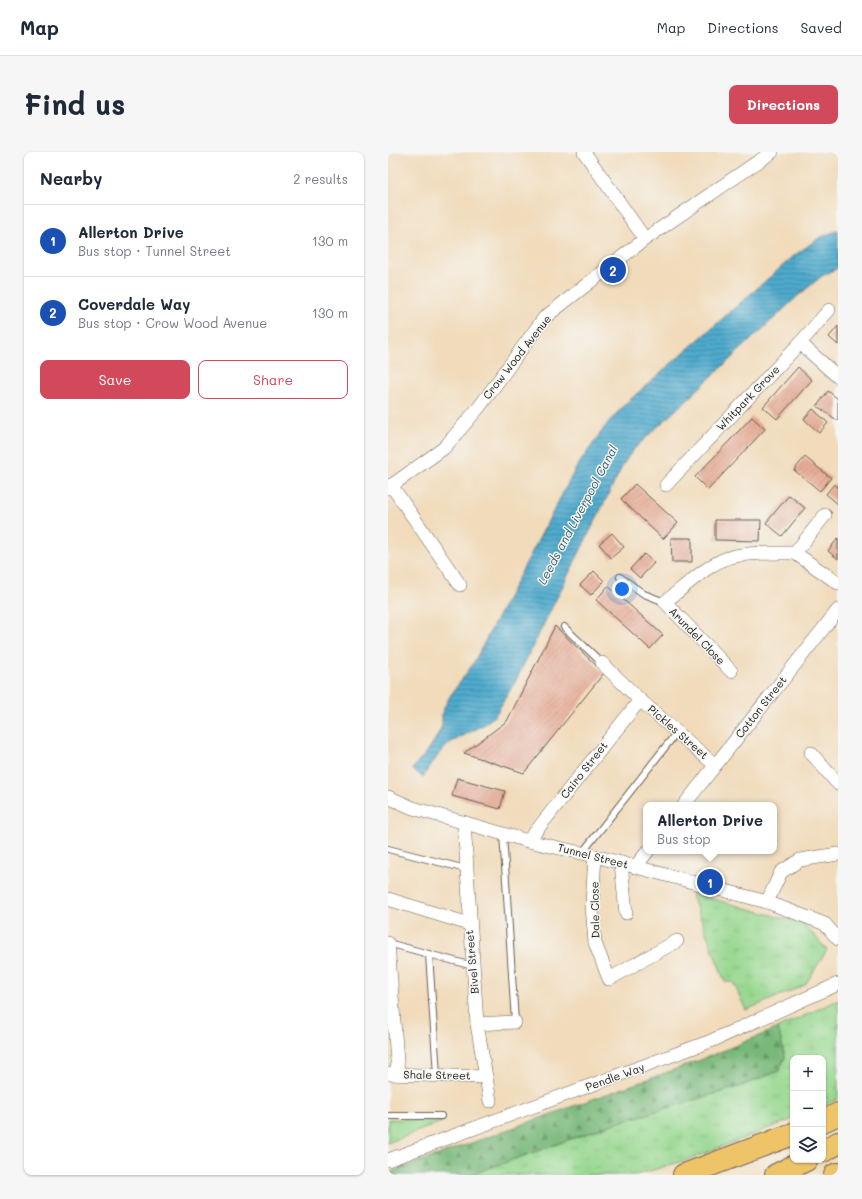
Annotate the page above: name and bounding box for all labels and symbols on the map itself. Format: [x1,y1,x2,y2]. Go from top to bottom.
pin: 2 [600,255,626,285]
street label: Crow Wood Avenue [479,311,554,402]
street label: Whitpark Grove [713,362,783,434]
water label: Leeds and Liverpool Canal [534,442,621,587]
your location [612,579,632,599]
street label: Arundel Close [666,604,729,668]
street label: Cotton Street [732,672,790,741]
street label: Pickles Street [645,701,712,762]
street label: Cairo Street [557,738,611,801]
street label: Tunnel Street [556,839,630,872]
pin: 1 [697,867,723,897]
street label: Dale Close [587,881,602,939]
street label: Bivel Street [461,929,482,995]
street label: Pendle Way [583,1059,647,1094]
street label: Shale Street [403,1066,471,1083]

